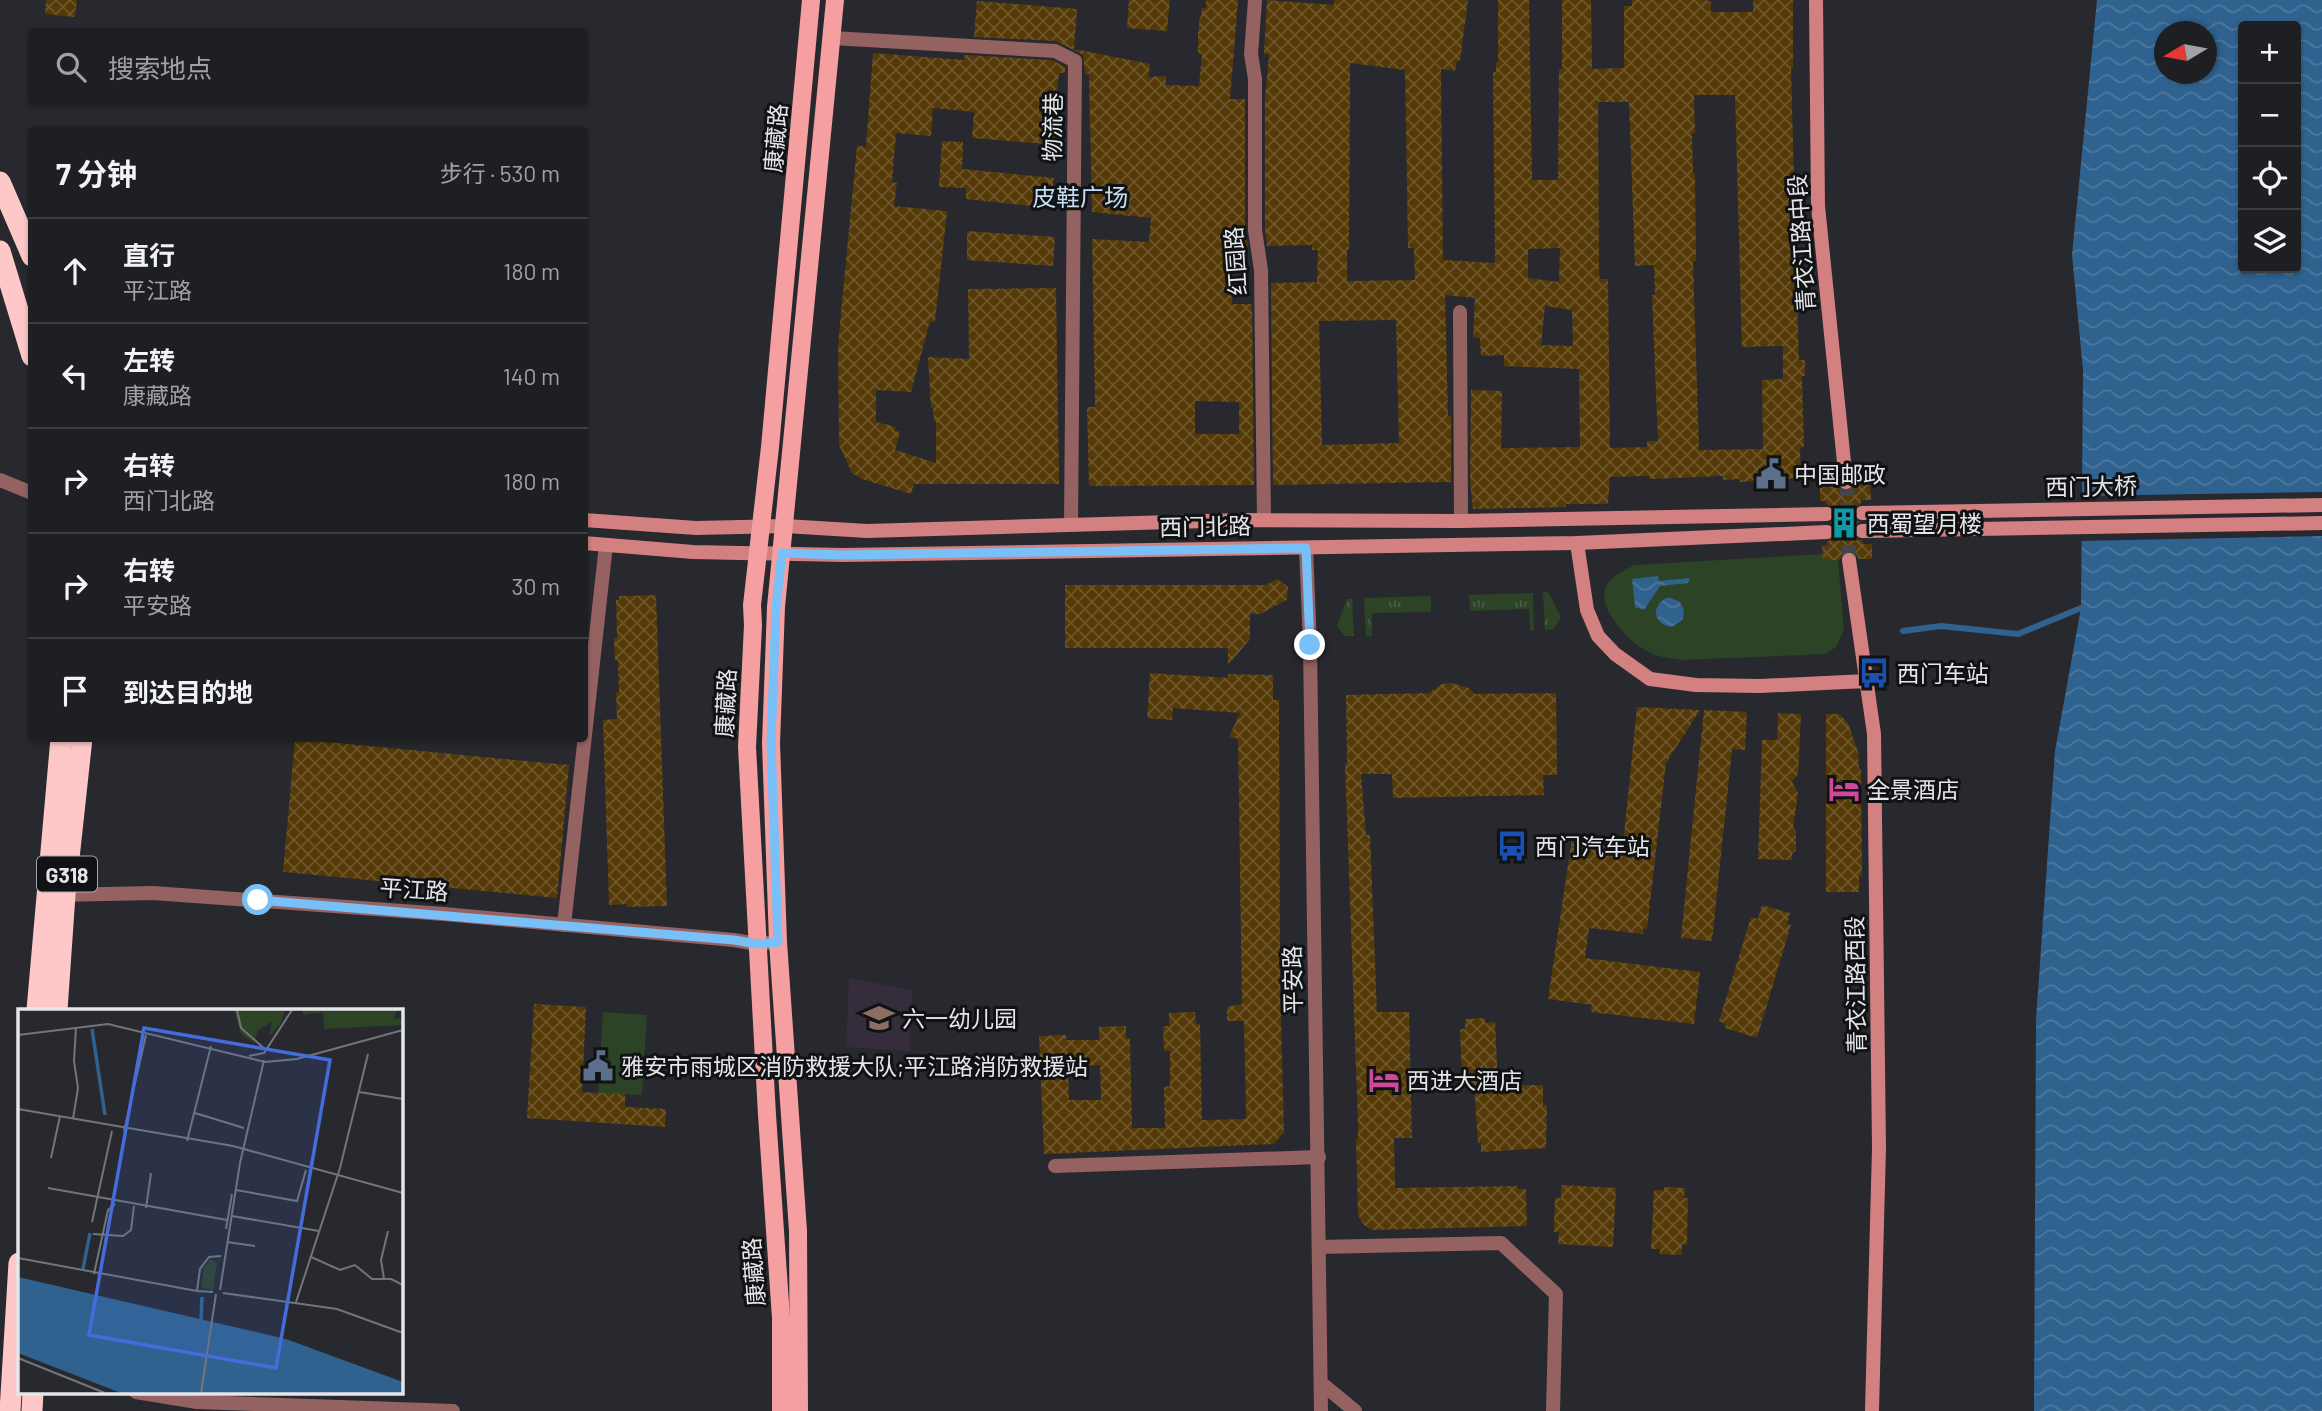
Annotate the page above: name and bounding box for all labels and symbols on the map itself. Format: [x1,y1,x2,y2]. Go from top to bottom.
north arrow [2154,21,2217,84]
street label: 物流巷 [1037,92,1067,162]
street label: 康藏路 [758,102,792,174]
street label: 青衣江路中段 [1782,173,1820,313]
district label: 皮鞋广场 [1032,182,1128,211]
street label: 红园路 [1219,226,1251,296]
public building icon: 中国邮政 [1754,457,1788,491]
place label: 中国邮政 [1794,460,1886,488]
street label: 西门大桥 [2045,471,2137,501]
building icon: 西蜀望月楼 [1827,506,1861,540]
place label: 西蜀望月楼 [1867,509,1982,537]
street label: 西门北路 [1159,511,1251,541]
route end [1294,629,1325,660]
bus stop icon: 西门车站 [1857,656,1891,690]
place label: 西门车站 [1897,659,1989,687]
street label: 康藏路 [709,668,741,738]
hotel icon: 全景酒店 [1827,772,1861,806]
place label: 全景酒店 [1867,775,1959,803]
bus stop icon: 西门汽车站 [1495,829,1529,863]
place label: 西门汽车站 [1535,832,1650,860]
road number: G318 [37,856,97,892]
street label: 平江路 [379,873,449,905]
route start [242,884,273,915]
street label: 青衣江路西段 [1840,916,1870,1054]
street label: 平安路 [1277,945,1307,1015]
school or university icon: 六一幼儿园 [862,1001,896,1035]
place label: 六一幼儿园 [902,1004,1017,1032]
inset map [18,1009,402,1394]
public building icon: 雅安市雨城区消防救援大队;平江路消防救援站 [581,1049,615,1083]
place label: 雅安市雨城区消防救援大队;平江路消防救援站 [621,1052,1088,1080]
hotel icon: 西进大酒店 [1367,1063,1401,1097]
place label: 西进大酒店 [1407,1066,1522,1094]
street label: 康藏路 [737,1237,769,1307]

